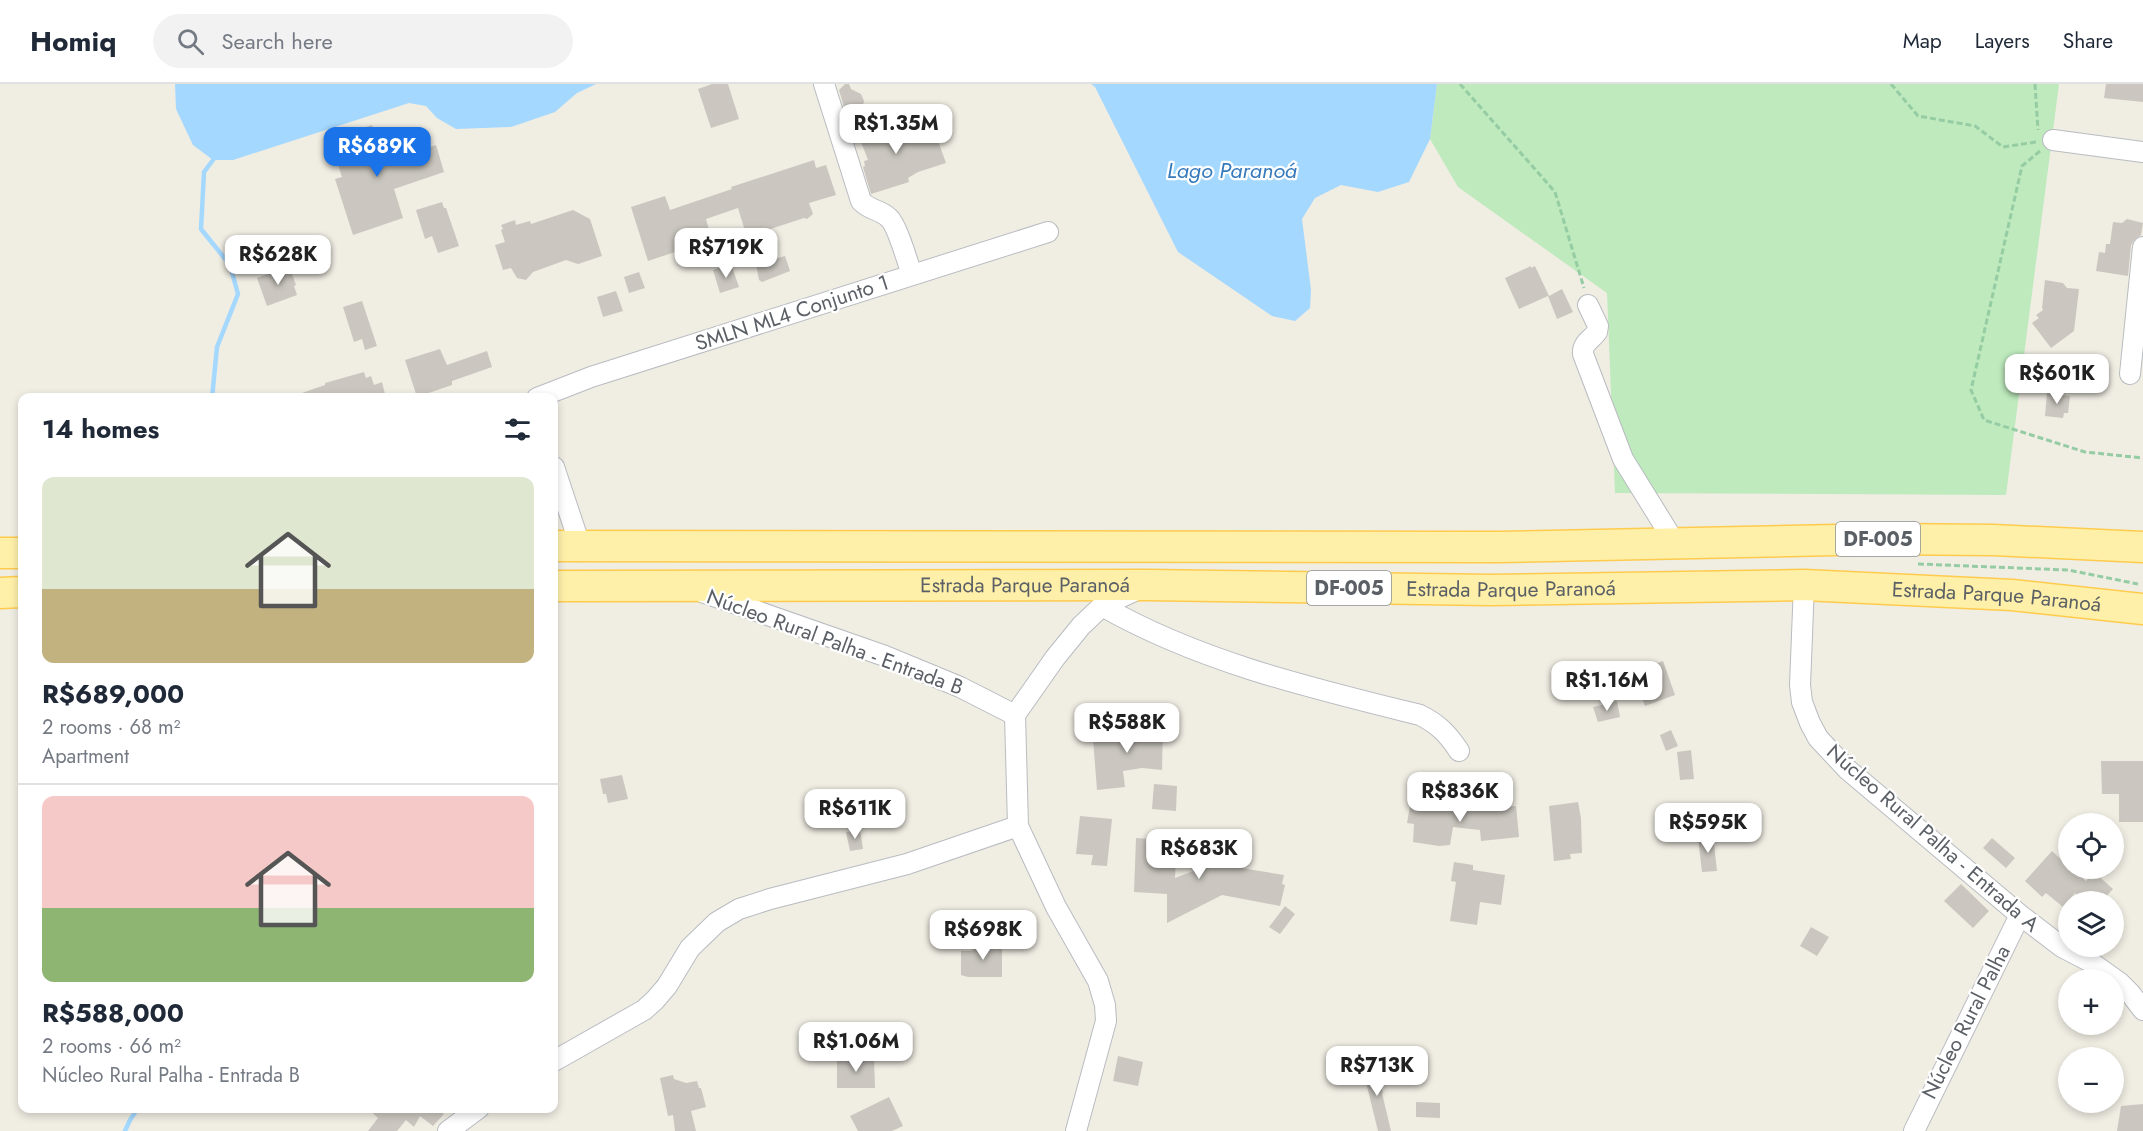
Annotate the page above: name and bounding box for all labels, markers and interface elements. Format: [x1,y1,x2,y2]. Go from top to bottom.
search box [153,14,573,68]
text: Homiq [30,21,117,62]
icon: search [174,25,207,58]
text: Search here [222,25,333,57]
text: Map [1903,26,1942,56]
text: Layers [1975,26,2030,56]
text: Share [2063,26,2113,56]
pin: R$1.35M [841,104,951,155]
text: R$1.35M [853,109,939,138]
pin: R$689K [328,127,426,178]
text: R$689K [338,132,416,161]
water label: Lago Paranoá [1167,154,1297,186]
pin: R$719K [677,228,775,279]
text: R$719K [689,233,763,262]
pin: R$628K [229,235,327,286]
text: R$628K [239,240,317,269]
street label: SMLN ML4 Conjunto 1 [691,268,893,358]
pin: R$601K [2008,354,2106,405]
text: R$601K [2019,359,2095,388]
text: 14 homes [42,410,159,448]
icon: filters [501,413,534,446]
icon: home [234,516,342,624]
road number: DF-005 [1836,522,1920,556]
street label: Estrada Parque Paranoá [920,570,1130,600]
road number: DF-005 [1307,571,1391,605]
street label: Estrada Parque Paranoá [1406,573,1616,605]
street label: Estrada Parque Paranoá [1891,574,2103,619]
street label: Núcleo Rural Palha - Entrada B [703,582,967,702]
pin: R$1.16M [1552,661,1662,712]
text: R$1.16M [1565,666,1649,695]
text: R$689,000 [42,675,184,713]
pin: R$588K [1078,703,1176,754]
text: R$588K [1088,708,1166,737]
text: 2 rooms · 68 m² [42,713,180,742]
street label: Núcleo Rural Palha - Entrada A [1820,737,2046,939]
text: Apartment [42,742,129,771]
pin: R$836K [1411,772,1509,823]
text: R$836K [1421,777,1499,806]
pin: R$611K [806,789,904,840]
text: R$611K [818,794,892,823]
pin: R$595K [1659,803,1757,854]
text: R$595K [1669,808,1747,837]
map controls [2058,813,2124,1113]
button: locate [2058,813,2124,879]
pin: R$683K [1150,829,1248,880]
text: R$683K [1160,834,1238,863]
icon: home [234,835,342,943]
button: layers [2058,891,2124,957]
pin: R$698K [934,910,1032,961]
text: R$698K [944,915,1022,944]
street label: Núcleo Rural Palha [1914,940,2018,1104]
button: + [2058,969,2124,1035]
text: R$588,000 [42,994,184,1032]
pin: R$1.06M [801,1022,911,1073]
text: R$1.06M [813,1027,899,1056]
text: 2 rooms · 66 m² [42,1032,181,1061]
pin: R$713K [1328,1046,1426,1097]
button: − [2058,1047,2124,1113]
text: R$713K [1340,1051,1414,1080]
text: Núcleo Rural Palha - Entrada B [42,1061,300,1090]

